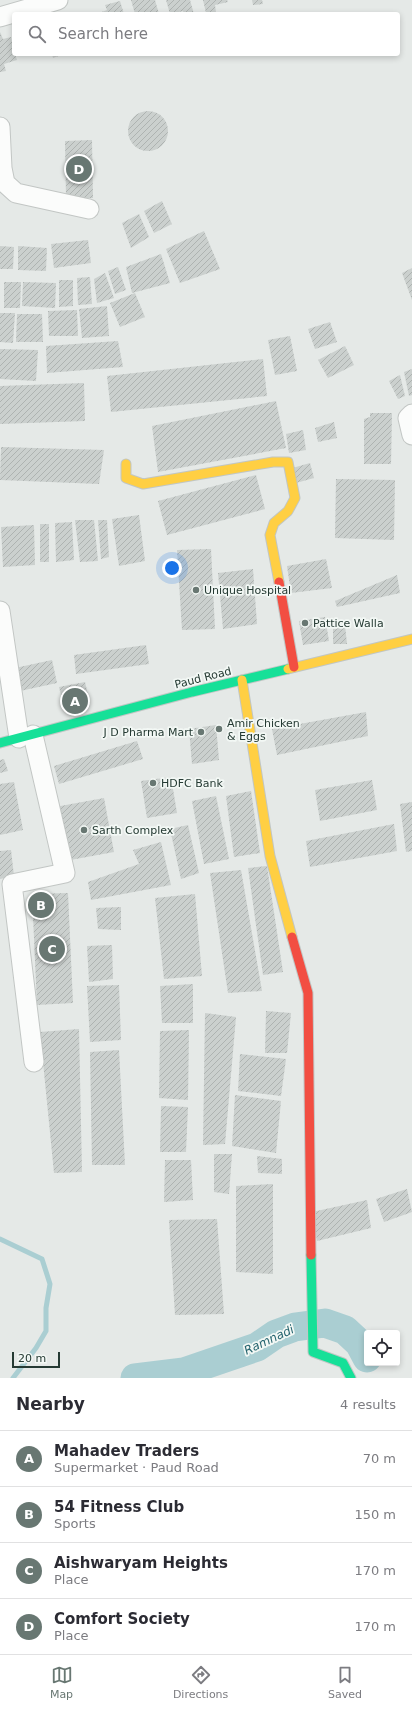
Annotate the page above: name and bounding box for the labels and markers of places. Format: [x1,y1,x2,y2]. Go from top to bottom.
pin: D [66,154,92,184]
place label: Unique Hospital [204,584,291,597]
marker: Unique Hospital [191,585,201,595]
place label: Pattice Walla [313,617,384,630]
marker: Pattice Walla [300,618,310,628]
pin: A [62,686,88,716]
place label: Amir Chicken & Eggs [227,717,300,743]
marker: Amir Chicken & Eggs [214,724,224,734]
place label: J D Pharma Mart [103,726,194,739]
marker: J D Pharma Mart [196,727,206,737]
place label: HDFC Bank [161,777,224,790]
marker: HDFC Bank [148,778,158,788]
place label: Sarth Complex [92,824,174,837]
marker: Sarth Complex [79,825,89,835]
pin: B [28,890,54,920]
pin: C [39,934,65,964]

